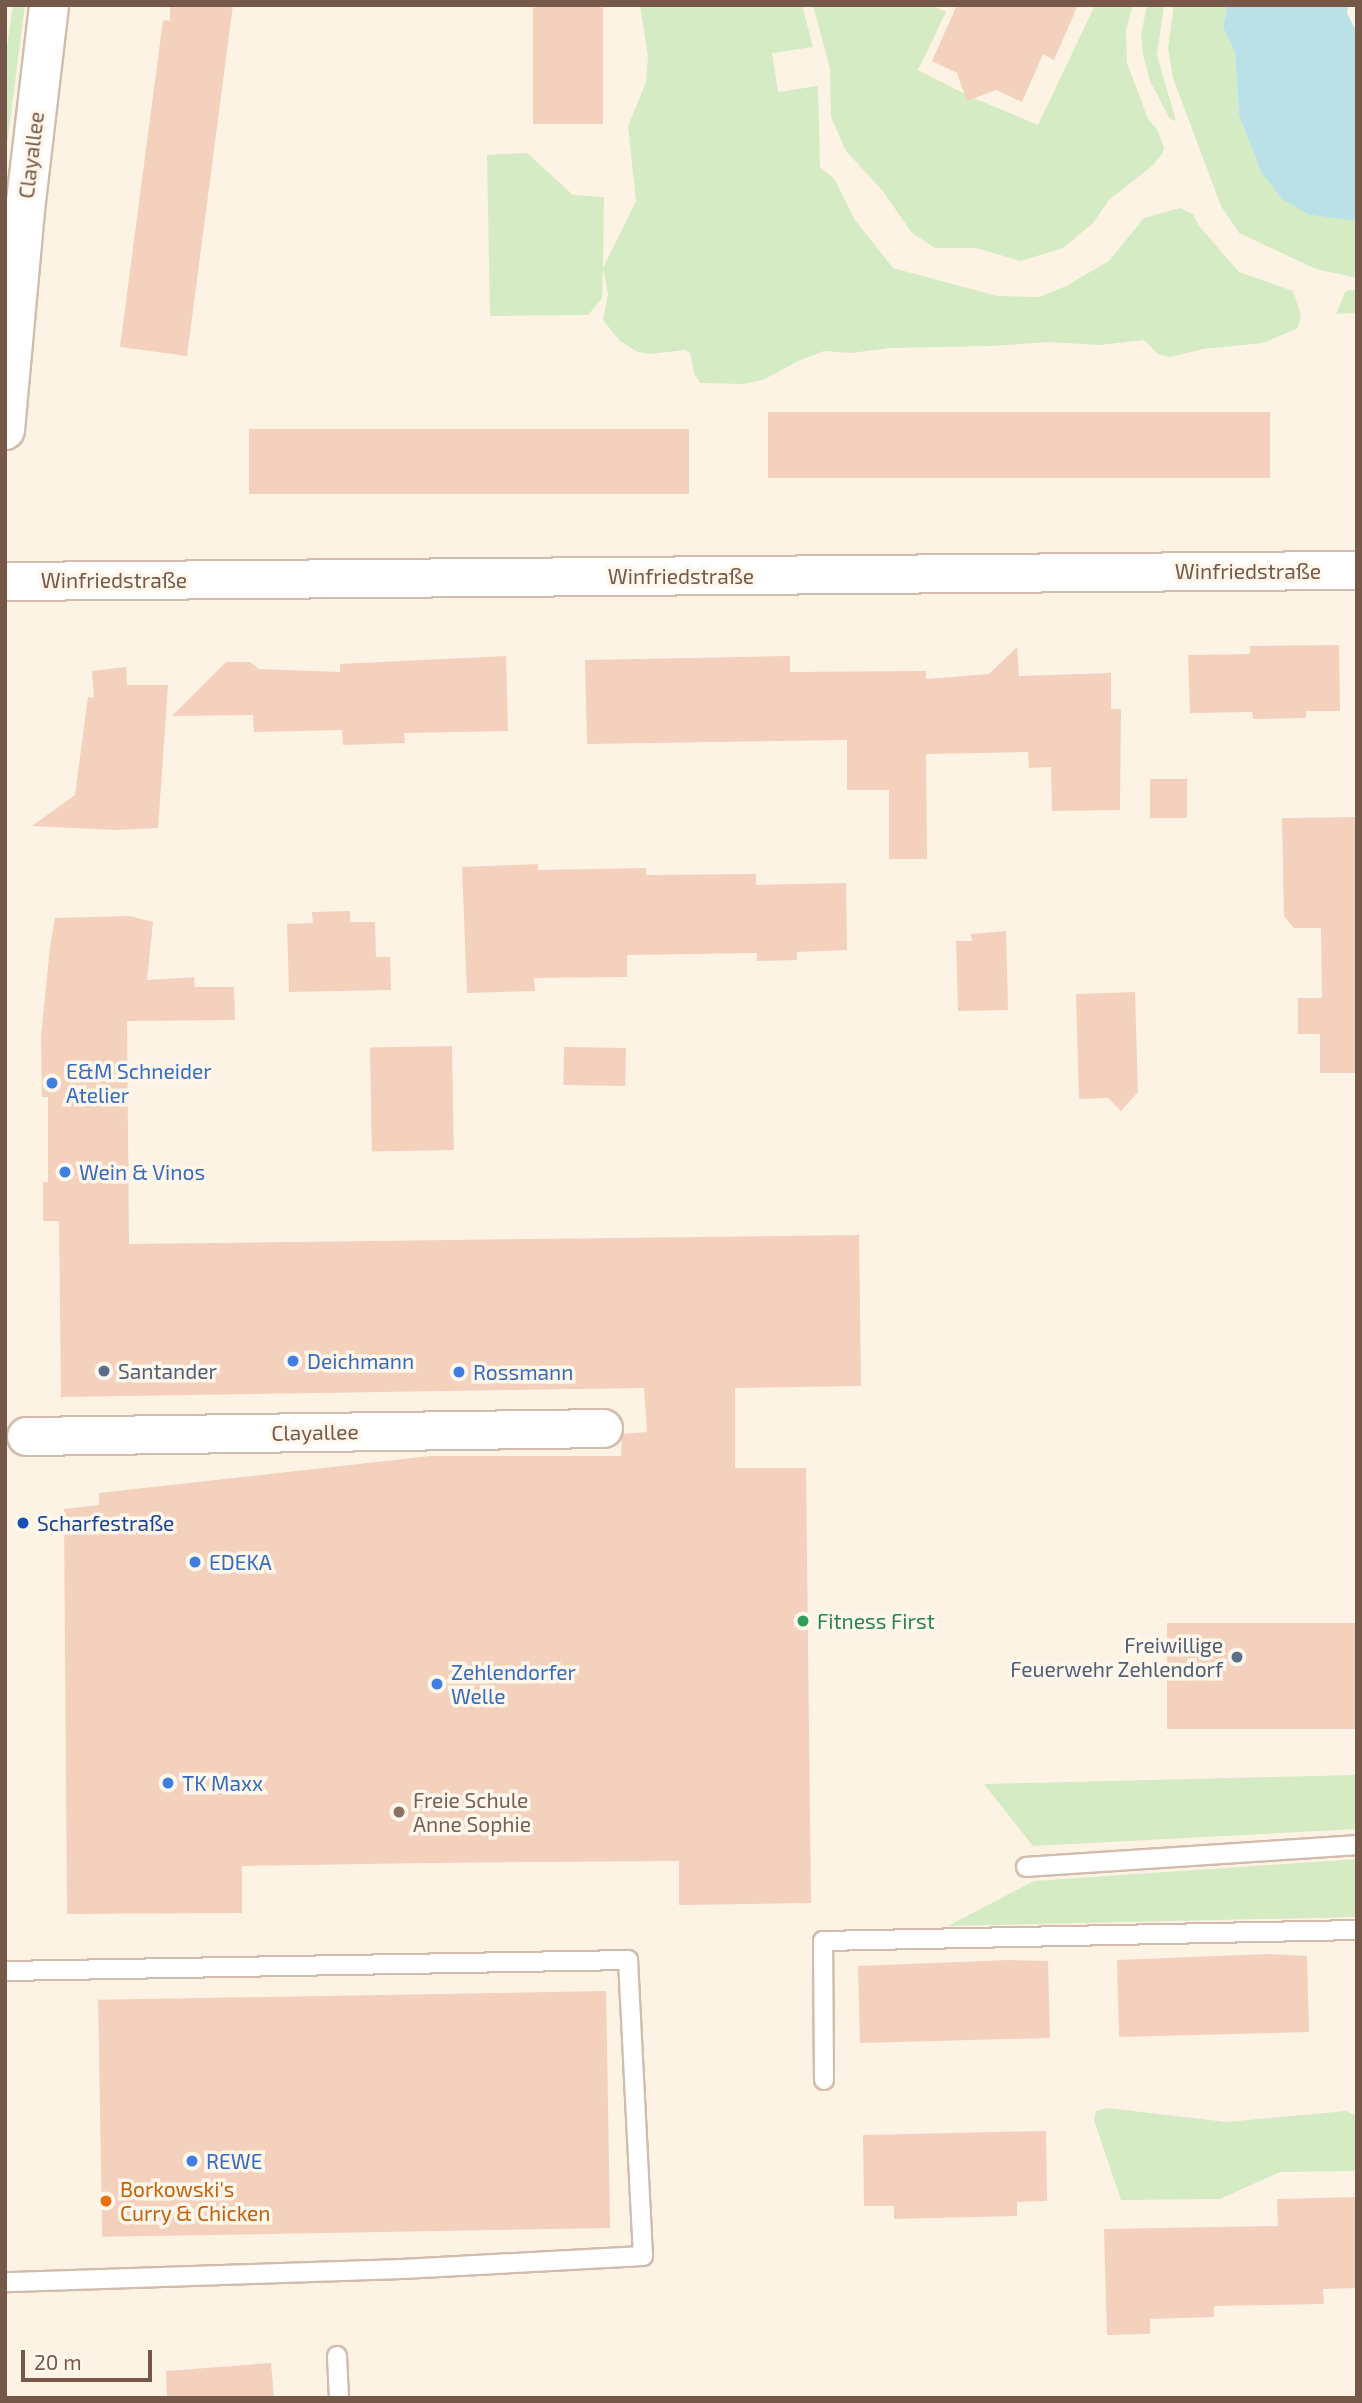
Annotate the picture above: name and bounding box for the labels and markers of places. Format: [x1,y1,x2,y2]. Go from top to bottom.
place label: E&M Schneider Atelier [66,1058,212,1108]
marker: E&M Schneider Atelier [44,1075,60,1091]
place label: Wein & Vinos [79,1159,206,1185]
marker: Wein & Vinos [57,1164,73,1180]
place label: Deichmann [307,1348,414,1374]
marker: Deichmann [285,1353,301,1369]
place label: Santander [118,1358,217,1384]
place label: Rossmann [473,1359,573,1385]
marker: Santander [96,1363,112,1379]
marker: Rossmann [451,1364,467,1380]
place label: Scharfestraße [37,1510,174,1536]
marker: Scharfestraße [15,1515,31,1531]
place label: EDEKA [209,1549,272,1575]
marker: EDEKA [187,1554,203,1570]
place label: Fitness First [817,1608,935,1634]
marker: Fitness First [795,1613,811,1629]
place label: Freiwillige Feuerwehr Zehlendorf [1010,1632,1223,1682]
marker: Freiwillige Feuerwehr Zehlendorf [1229,1649,1245,1665]
place label: Zehlendorfer Welle [451,1659,576,1709]
marker: Zehlendorfer Welle [429,1676,445,1692]
place label: TK Maxx [182,1770,263,1796]
marker: TK Maxx [160,1775,176,1791]
place label: Freie Schule Anne Sophie [413,1787,531,1837]
marker: Freie Schule Anne Sophie [391,1804,407,1820]
place label: REWE [206,2148,262,2174]
marker: REWE [184,2153,200,2169]
place label: Borkowski's Curry & Chicken [120,2176,271,2226]
marker: Borkowski's Curry & Chicken [98,2193,114,2209]

